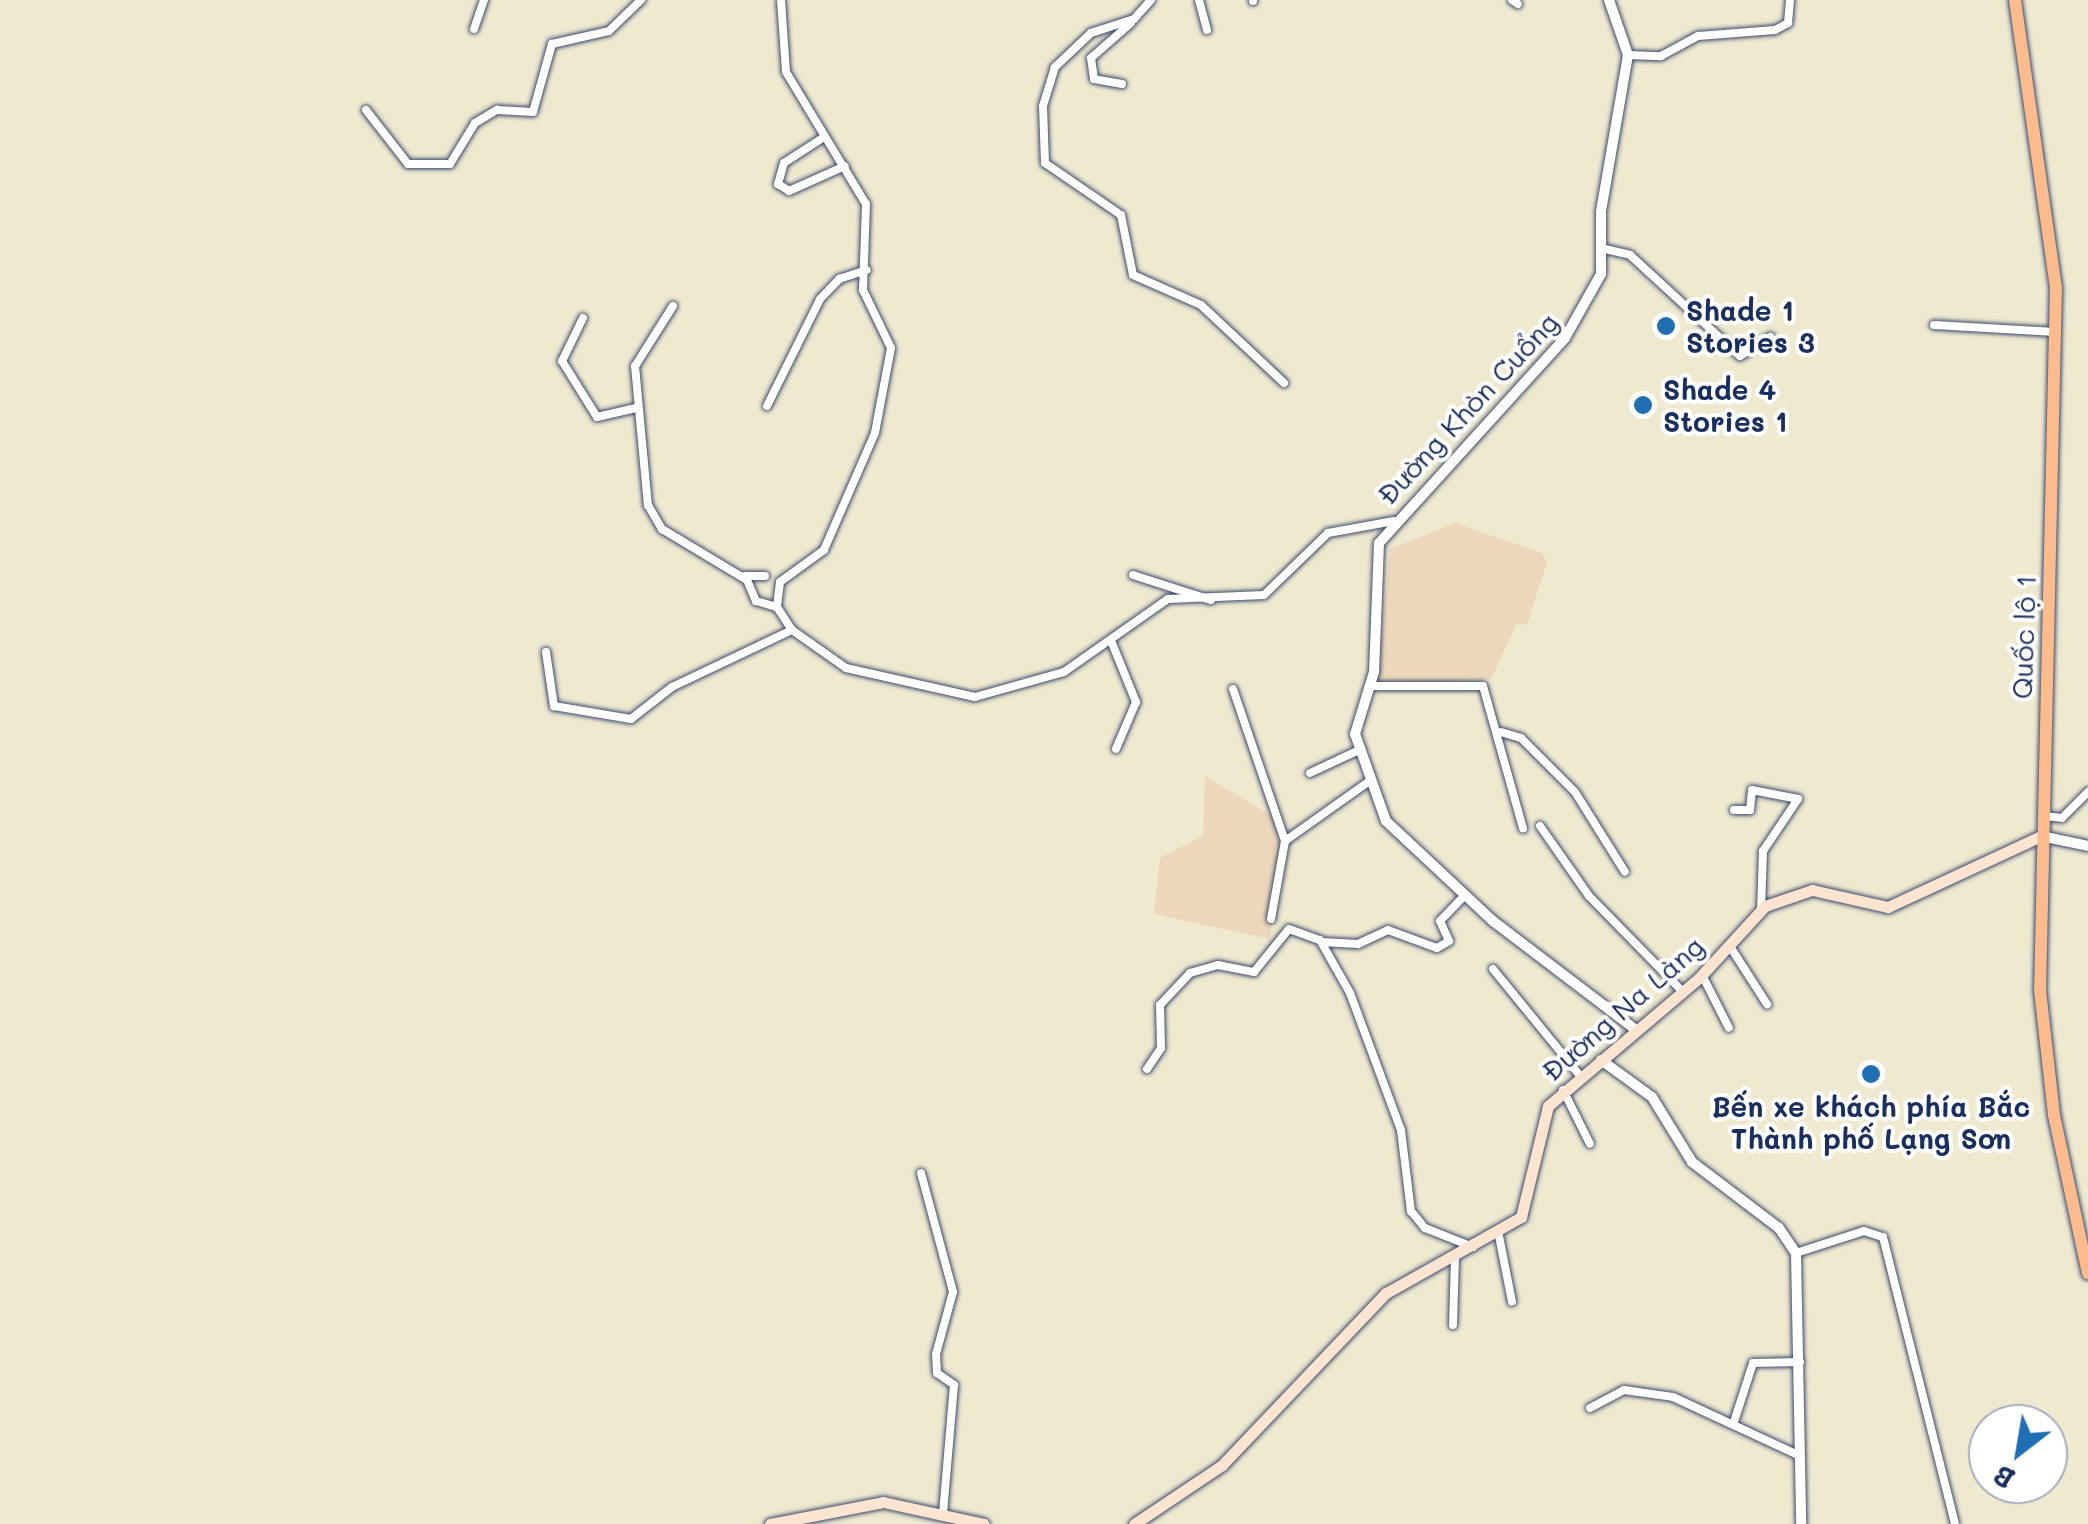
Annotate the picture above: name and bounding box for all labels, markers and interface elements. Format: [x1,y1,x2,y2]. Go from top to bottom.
place label: Shade 1 Stories 3 [1686,293,1815,359]
street label: Đường Khòn Cuổng [1369,305,1565,511]
marker: Shade 1 Stories 3 [1655,315,1677,337]
place label: Shade 4 Stories 1 [1663,372,1787,438]
marker: Shade 4 Stories 1 [1632,394,1654,416]
street label: Quốc lộ 1 [2004,574,2042,700]
street label: Đường Na Làng [1534,928,1710,1088]
marker: Bến xe khách phía Bắc Thành phố Lạng Sơn [1860,1063,1882,1085]
place label: Bến xe khách phía Bắc Thành phố Lạng Sơn [1712,1089,2030,1155]
north arrow [1968,1404,2068,1504]
text: B [1986,1458,2021,1498]

